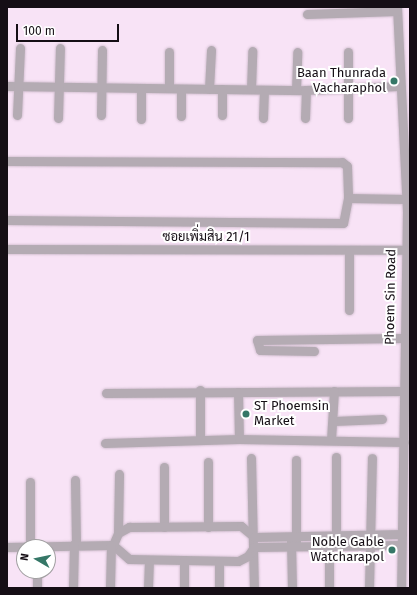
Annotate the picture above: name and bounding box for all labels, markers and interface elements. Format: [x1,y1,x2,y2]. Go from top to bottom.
scale bar [18,16,121,42]
text: 100 m [23,24,55,38]
place label: Baan Thunrada Vacharaphol [297,66,386,97]
marker: Baan Thunrada Vacharaphol [389,76,399,86]
street label: ซอยเพิ่มสิน 21/1 [162,229,250,245]
street label: Phoem Sin Road [382,249,400,345]
place label: ST Phoemsin Market [254,399,329,430]
marker: ST Phoemsin Market [241,409,251,419]
place label: Noble Gable Watcharapol [310,535,384,566]
north arrow [16,539,56,579]
marker: Noble Gable Watcharapol [387,545,397,555]
text: N [18,553,32,562]

